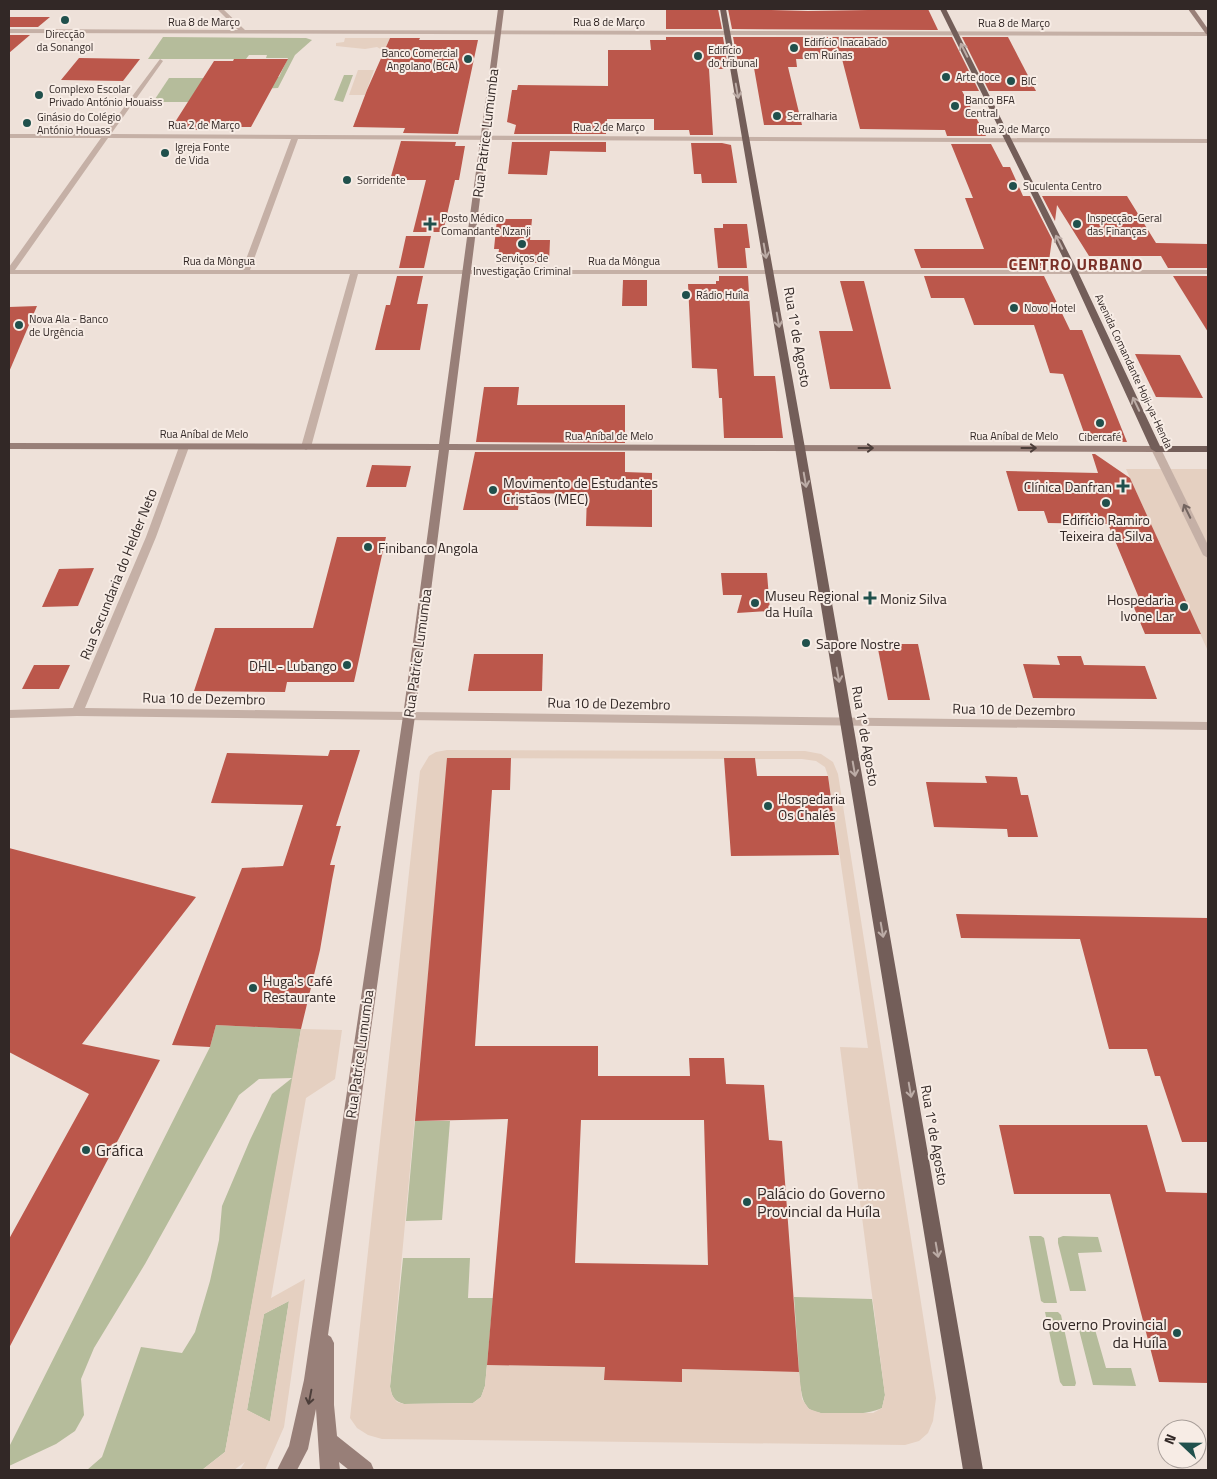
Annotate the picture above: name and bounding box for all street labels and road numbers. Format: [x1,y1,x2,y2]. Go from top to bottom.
street label: Rua 8 de Março [168,14,240,30]
street label: Rua 8 de Março [573,14,645,30]
street label: Rua 8 de Março [978,15,1050,31]
street label: Rua Patrice Lumumba [467,67,503,199]
street label: Rua 2 de Março [168,117,240,133]
street label: Rua 2 de Março [573,119,645,135]
street label: Rua 2 de Março [978,121,1050,137]
street label: Rua da Môngua [183,253,256,269]
street label: Rua da Môngua [588,253,661,269]
street label: Rua 1º de Agosto [779,285,817,389]
street label: Avenida Comandante Hoji-ya-Henda [1091,291,1177,451]
street label: Rua Aníbal de Melo [160,426,249,442]
street label: Rua Aníbal de Melo [565,428,654,444]
street label: Rua Aníbal de Melo [970,428,1059,444]
street label: Rua Secundaria do Helder Neto [74,485,162,663]
street label: Rua Patrice Lumumba [398,587,436,719]
street label: Rua 1º de Agosto [847,684,885,788]
street label: Rua 10 de Dezembro [142,686,266,710]
street label: Rua 10 de Dezembro [547,691,671,715]
street label: Rua 10 de Dezembro [952,697,1076,721]
street label: Rua Patrice Lumumba [340,988,378,1120]
street label: Rua 1º de Agosto [916,1083,954,1187]

